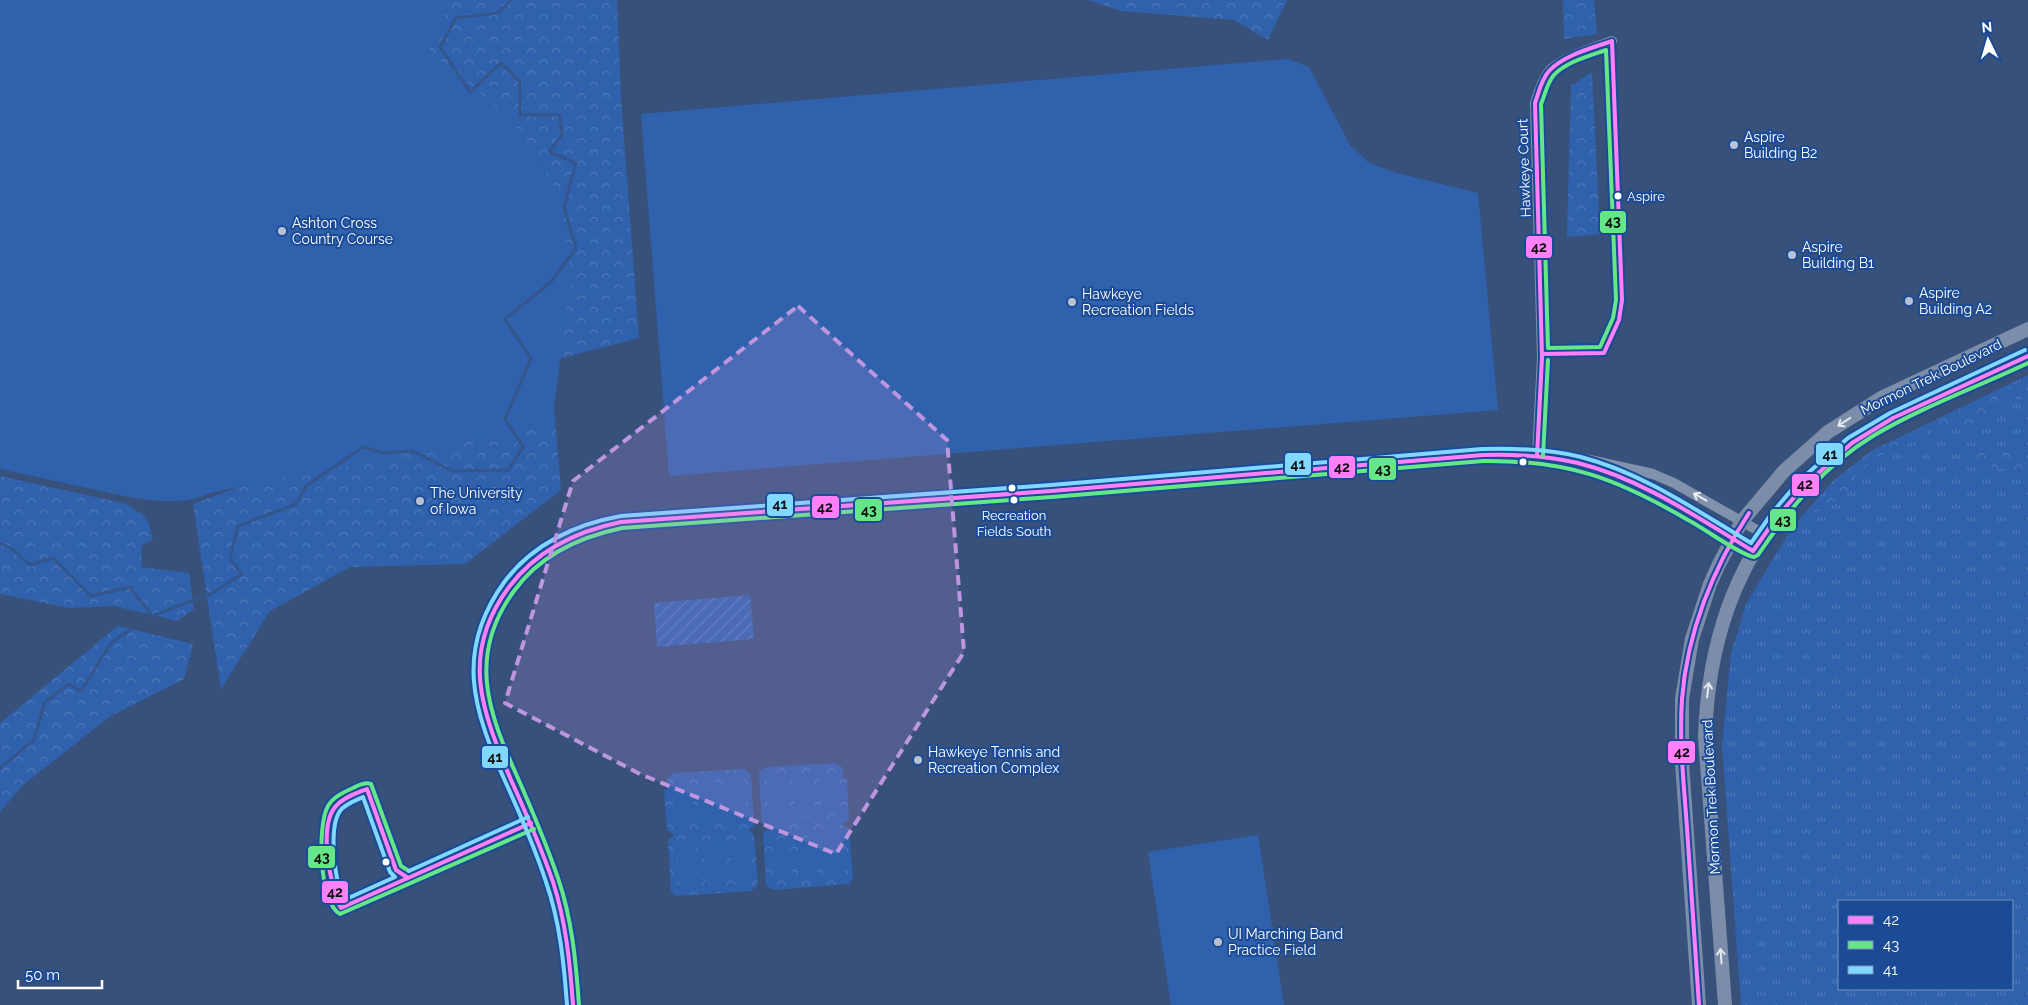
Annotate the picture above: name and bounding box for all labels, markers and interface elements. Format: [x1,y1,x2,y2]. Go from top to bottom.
north arrow [1963,15,2013,65]
text: N [1981,19,1993,35]
street label: Hawkeye Court [1514,118,1534,218]
place label: Aspire Building B2 [1744,129,1817,161]
marker: Aspire Building B2 [1728,139,1740,151]
place label: Aspire [1627,189,1665,204]
marker: Aspire [1613,191,1623,201]
line badge: 43 [1599,210,1627,234]
text: 43 [1605,213,1621,229]
place label: Ashton Cross Country Course [292,215,393,247]
marker: Ashton Cross Country Course [276,225,288,237]
line badge: 42 [1525,235,1553,259]
text: 42 [1531,239,1547,255]
place label: Aspire Building B1 [1802,239,1874,271]
marker: Aspire Building B1 [1786,249,1798,261]
place label: Aspire Building A2 [1919,285,1992,317]
place label: Hawkeye Recreation Fields [1082,286,1194,318]
marker: Aspire Building A2 [1903,295,1915,307]
marker: Hawkeye Recreation Fields [1066,296,1078,308]
street label: Mormon Trek Boulevard [1858,336,2004,418]
one-way arrow [1837,417,1851,427]
line badge: 41 [1815,442,1844,466]
text: 41 [1823,446,1838,462]
line badge: 41 [1284,452,1312,476]
line badge: 42 [1328,455,1356,479]
text: 41 [1291,456,1306,472]
line badge: 43 [1368,457,1397,481]
unlabelled marker [1518,457,1528,467]
text: 42 [1334,459,1350,475]
text: 43 [1375,461,1391,477]
line badge: 42 [1791,473,1820,497]
text: 42 [1797,476,1813,492]
unlabelled marker [1007,483,1017,493]
place label: The University of Iowa [430,485,523,517]
one-way arrow [1692,492,1707,502]
line badge: 41 [766,493,794,517]
marker: The University of Iowa [414,495,426,507]
line badge: 42 [811,495,840,519]
marker: Recreation Fields South [1009,495,1019,505]
text: 41 [773,496,788,512]
line badge: 43 [854,498,883,522]
text: 42 [817,499,833,515]
text: 43 [861,502,877,518]
place label: Recreation Fields South [977,508,1051,539]
line badge: 43 [1769,508,1797,532]
text: 43 [1775,512,1791,528]
one-way arrow [1703,682,1713,698]
street label: Mormon Trek Boulevard [1699,719,1723,875]
line badge: 42 [1667,740,1696,764]
place label: Hawkeye Tennis and Recreation Complex [928,744,1060,776]
text: 42 [1674,744,1690,760]
line badge: 41 [481,745,509,769]
text: 41 [488,749,503,765]
marker: Hawkeye Tennis and Recreation Complex [912,754,924,766]
line badge: 43 [307,845,336,869]
text: 43 [314,849,330,865]
unlabelled marker [381,857,391,867]
line badge: 42 [321,880,349,904]
text: 42 [327,884,343,900]
legend [1838,900,2013,990]
text: 42 [1883,911,1899,929]
place label: UI Marching Band Practice Field [1228,926,1343,958]
marker: UI Marching Band Practice Field [1212,936,1224,948]
text: 43 [1883,936,1899,954]
one-way arrow [1717,949,1726,965]
scale bar [18,958,101,990]
text: 41 [1883,961,1898,979]
text: 50 m [25,966,60,984]

